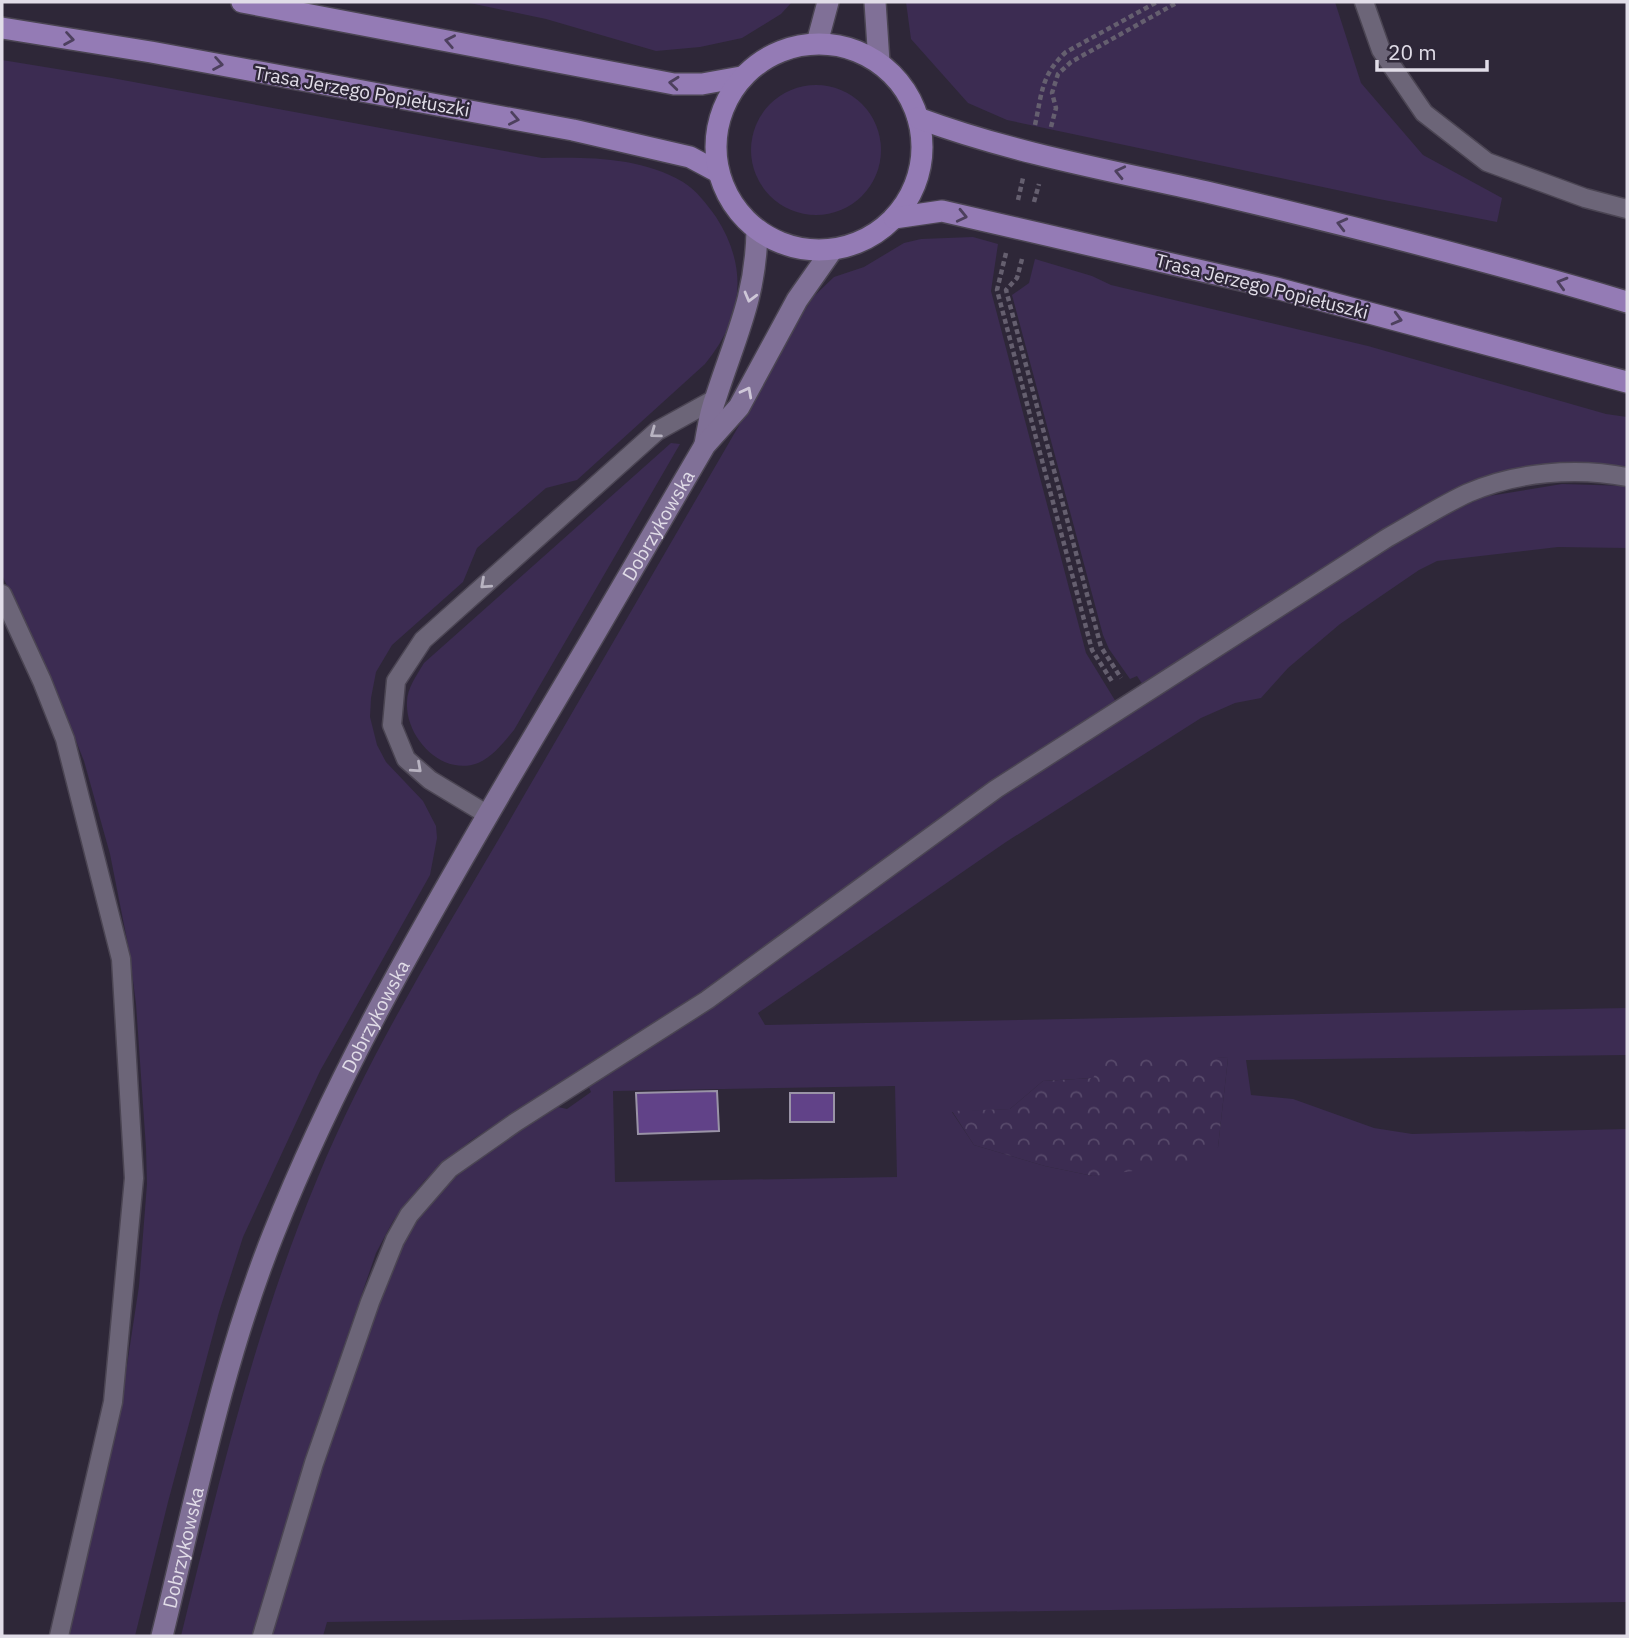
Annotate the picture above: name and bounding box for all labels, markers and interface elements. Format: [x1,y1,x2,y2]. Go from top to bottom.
scale bar [1377,28,1487,72]
one-way arrow [63,31,75,46]
one-way arrow [444,34,456,49]
text: 20 m [1388,38,1437,66]
one-way arrow [212,56,224,71]
street label: Trasa Jerzego Popiełuszki [252,60,472,122]
one-way arrow [668,75,679,90]
one-way arrow [508,110,520,125]
one-way arrow [1114,166,1126,181]
one-way arrow [956,208,968,222]
one-way arrow [1336,218,1348,232]
street label: Trasa Jerzego Popiełuszki [1153,248,1371,324]
one-way arrow [1556,277,1568,291]
one-way arrow [744,291,758,303]
one-way arrow [1391,311,1403,326]
one-way arrow [739,387,752,399]
one-way arrow [651,425,663,437]
street label: Dobrzykowska [617,466,700,585]
one-way arrow [480,576,493,588]
one-way arrow [409,760,422,772]
street label: Dobrzykowska [336,956,415,1077]
street label: Dobrzykowska [157,1484,209,1611]

